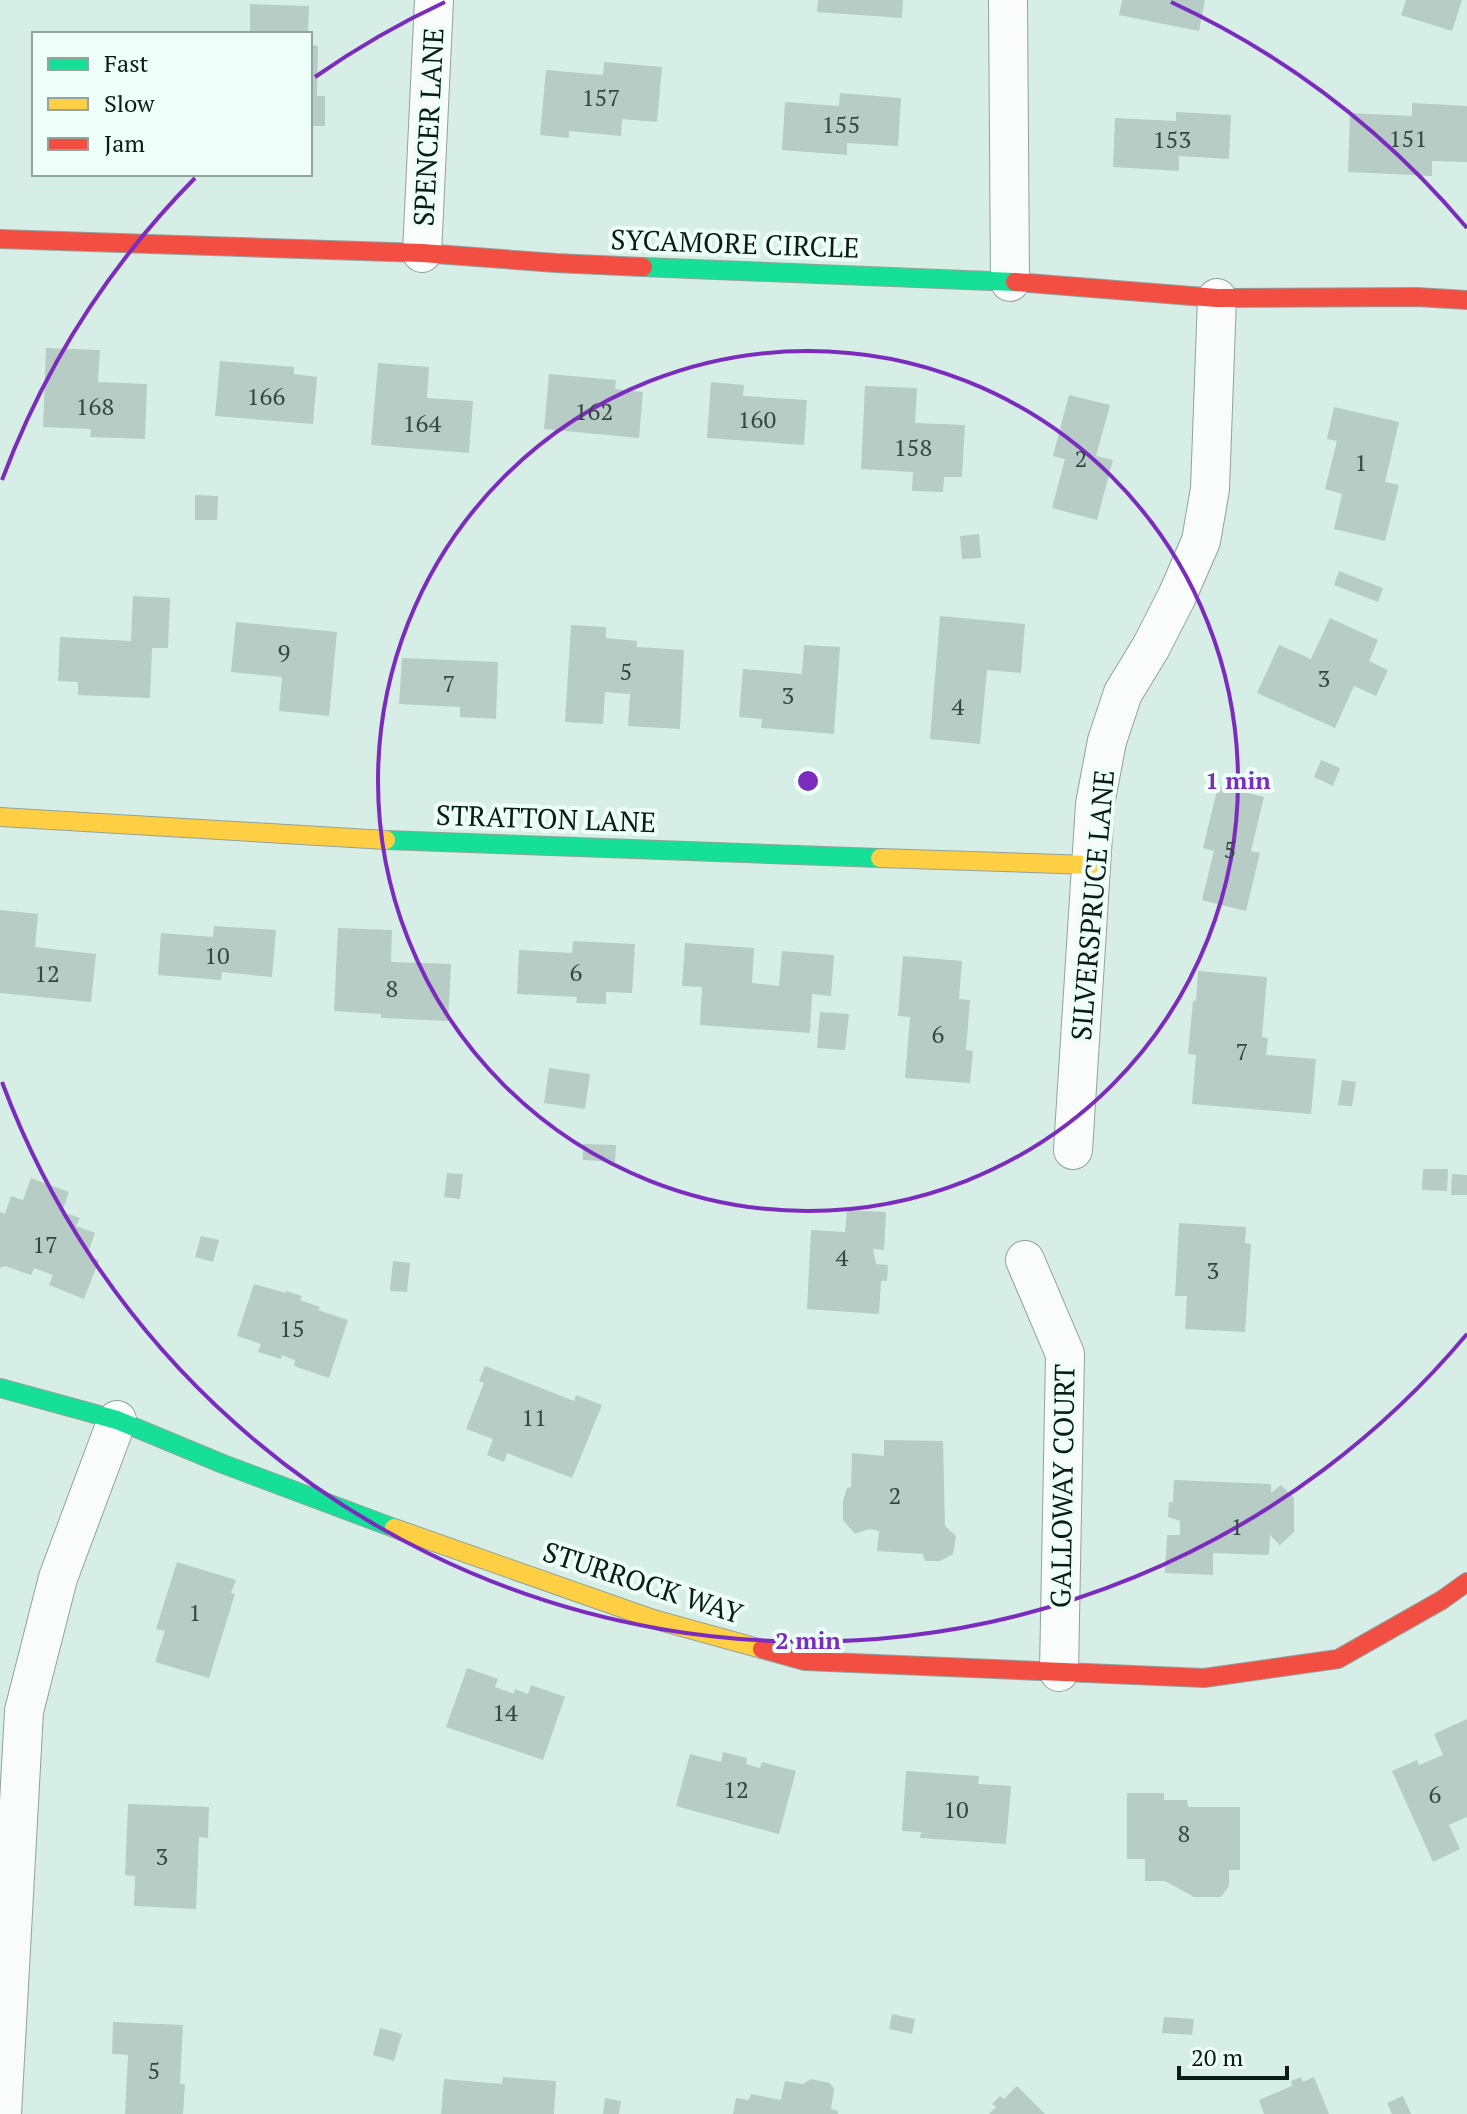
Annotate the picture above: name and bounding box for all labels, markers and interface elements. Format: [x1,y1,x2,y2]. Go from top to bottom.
street label: SPENCER LANE [404,27,452,227]
legend [32,32,312,176]
text: Fast [104,47,149,79]
house number: 157 [582,81,620,113]
text: Slow [104,87,155,119]
house number: 155 [822,108,860,140]
house number: 151 [1389,122,1427,154]
house number: 153 [1153,123,1191,155]
text: Jam [104,127,145,159]
street label: SYCAMORE CIRCLE [610,220,860,266]
house number: 166 [247,380,285,412]
house number: 168 [76,390,114,422]
house number: 162 [575,395,613,427]
house number: 160 [738,403,776,435]
house number: 164 [403,407,441,439]
house number: 158 [894,431,932,463]
house number: 2 [1075,442,1087,474]
house number: 1 [1355,446,1367,478]
house number: 9 [278,636,290,668]
house number: 5 [620,655,632,687]
house number: 3 [1318,662,1330,694]
house number: 7 [443,667,455,699]
house number: 3 [782,679,794,711]
house number: 4 [952,690,965,722]
text: 1 min [1205,764,1271,796]
centre of rings [794,767,822,795]
street label: SILVERSPRUCE LANE [1062,768,1122,1042]
street label: STRATTON LANE [435,796,657,840]
house number: 5 [1224,833,1236,865]
house number: 10 [204,939,230,971]
house number: 6 [570,956,583,988]
house number: 12 [34,957,60,989]
house number: 8 [386,972,398,1004]
house number: 6 [932,1018,945,1050]
house number: 7 [1236,1035,1248,1067]
house number: 17 [32,1228,58,1260]
house number: 4 [836,1241,849,1273]
house number: 3 [1207,1254,1219,1286]
house number: 15 [279,1312,305,1344]
street label: GALLOWAY COURT [1041,1364,1083,1608]
house number: 11 [521,1401,547,1433]
house number: 2 [889,1479,901,1511]
house number: 1 [1231,1510,1243,1542]
street label: STURROCK WAY [538,1532,748,1632]
house number: 1 [189,1596,201,1628]
text: 2 min [775,1624,841,1656]
house number: 14 [492,1696,518,1728]
house number: 12 [723,1773,749,1805]
house number: 6 [1429,1778,1442,1810]
house number: 10 [943,1793,969,1825]
house number: 8 [1178,1817,1190,1849]
house number: 3 [156,1840,168,1872]
scale bar [1179,2030,1287,2080]
text: 20 m [1191,2041,1243,2073]
house number: 5 [148,2054,160,2086]

